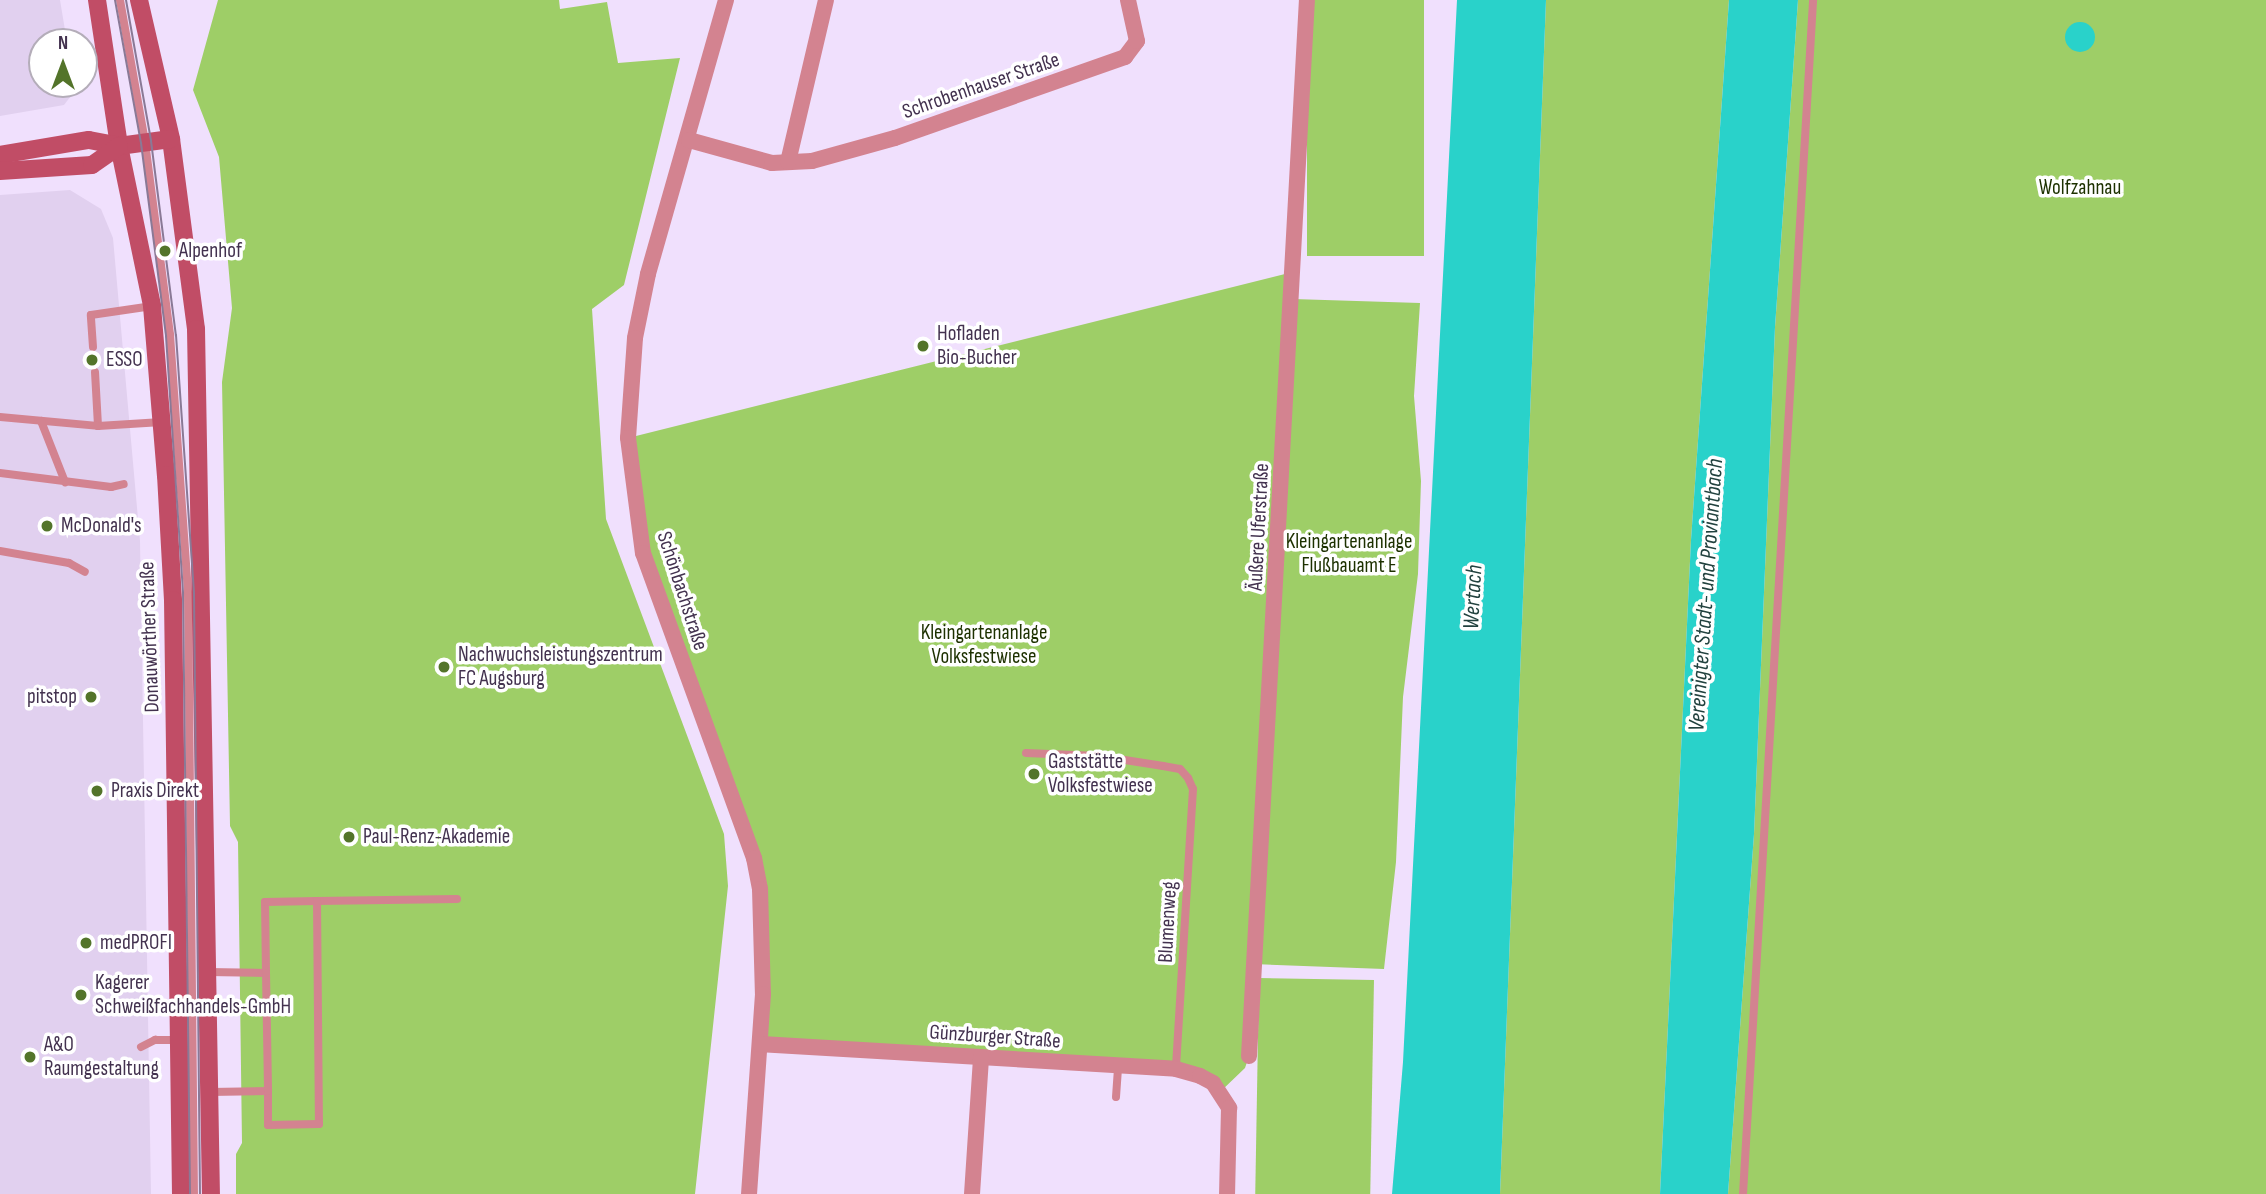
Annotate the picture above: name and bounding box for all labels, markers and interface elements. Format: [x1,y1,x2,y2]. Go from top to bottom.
north arrow [28,28,98,98]
text: N [58,32,68,55]
street label: Schrobenhauser Straße [899,47,1063,125]
park label: Wolfzahnau [2039,175,2121,201]
place label: Alpenhof [179,238,242,264]
marker: Alpenhof [157,243,173,259]
place label: Hofladen Bio-Bucher [937,321,1017,371]
marker: Hofladen Bio-Bucher [915,338,931,354]
place label: ESSO [106,347,143,373]
marker: ESSO [84,352,100,368]
water label: Vereinigter Stadt- und Proviantbach [1683,458,1729,732]
street label: Äußere Uferstraße [1243,463,1275,591]
place label: McDonald's [61,513,141,539]
marker: McDonald's [39,518,55,534]
street label: Schönbachstraße [651,529,713,653]
park label: Kleingartenanlage Flußbauamt E [1286,529,1412,579]
street label: Donauwörther Straße [135,561,165,713]
water label: Wertach [1458,564,1488,630]
park label: Kleingartenanlage Volksfestwiese [921,620,1047,670]
place label: Nachwuchsleistungszentrum FC Augsburg [458,642,663,692]
marker: Nachwuchsleistungszentrum FC Augsburg [436,659,452,675]
place label: pitstop [27,684,77,710]
marker: pitstop [83,689,99,705]
place label: Gaststätte Volksfestwiese [1048,749,1153,799]
marker: Gaststätte Volksfestwiese [1026,766,1042,782]
place label: Praxis Direkt [111,778,199,804]
marker: Praxis Direkt [89,783,105,799]
place label: Paul-Renz-Akademie [363,824,510,850]
marker: Paul-Renz-Akademie [341,829,357,845]
street label: Blumenweg [1153,881,1183,963]
place label: medPROFI [100,930,172,956]
marker: medPROFI [78,935,94,951]
place label: Kagerer Schweißfachhandels-GmbH [95,970,291,1020]
marker: Kagerer Schweißfachhandels-GmbH [73,987,89,1003]
street label: Günzburger Straße [929,1020,1061,1054]
place label: A&O Raumgestaltung [44,1032,159,1082]
marker: A&O Raumgestaltung [22,1049,38,1065]

